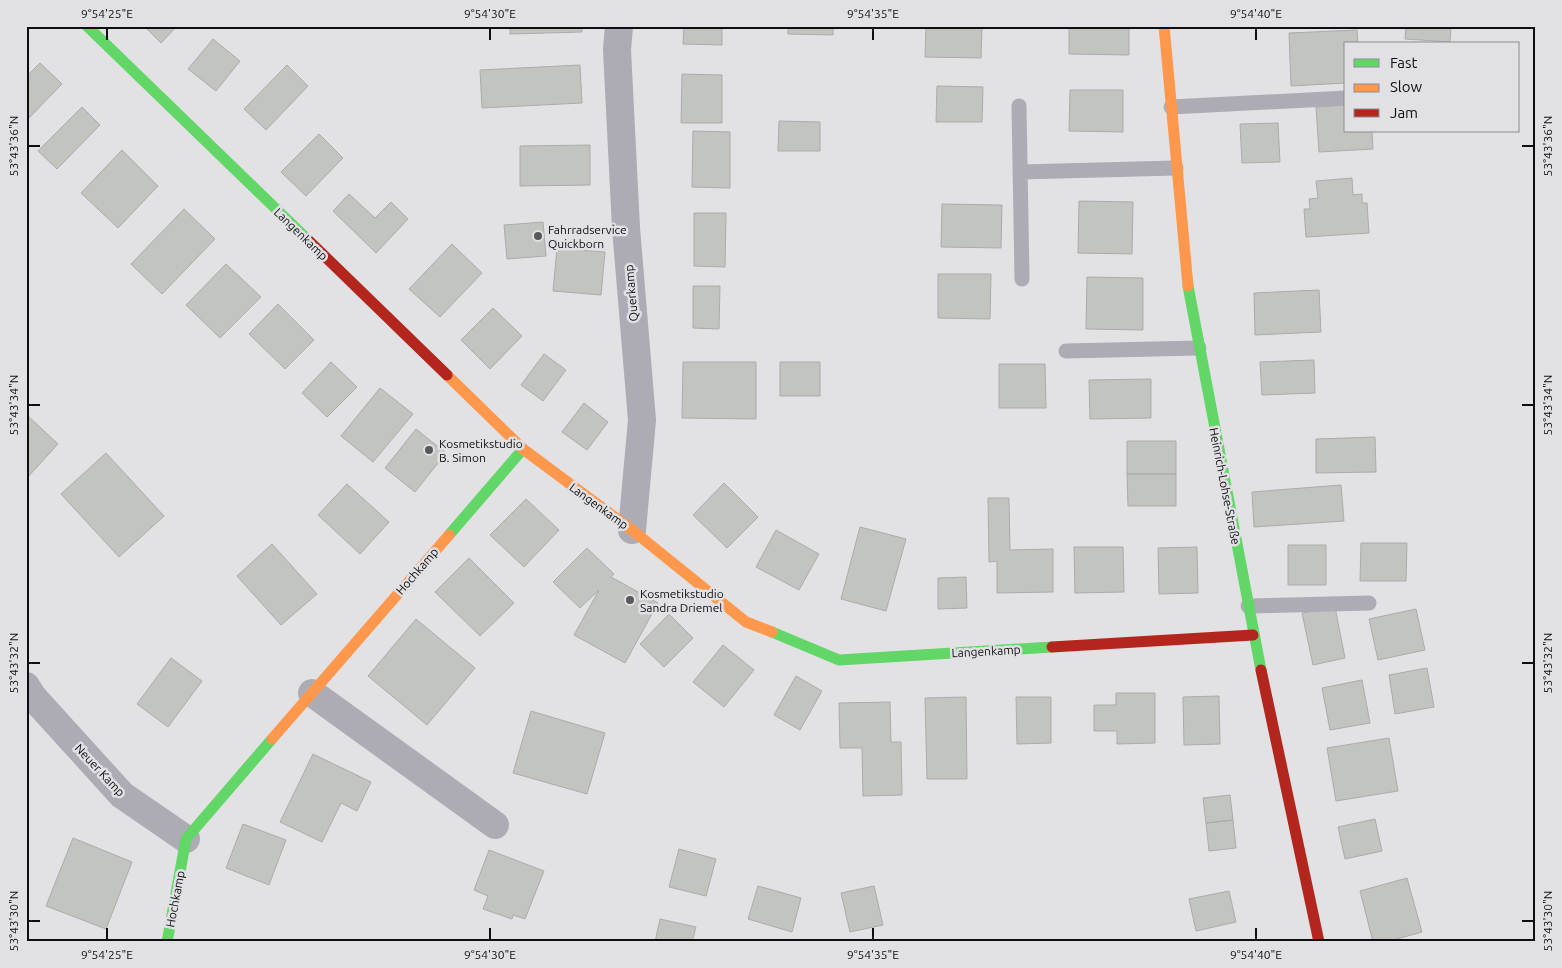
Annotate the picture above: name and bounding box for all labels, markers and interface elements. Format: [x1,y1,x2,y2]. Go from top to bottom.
text: 9°54'25"E [81,7,133,20]
text: 9°54'30"E [464,7,516,20]
text: 9°54'35"E [847,7,899,20]
text: 9°54'40"E [1230,7,1282,20]
legend [1344,42,1520,132]
text: Fast [1390,54,1418,71]
text: Slow [1390,78,1423,95]
text: Jam [1390,104,1418,121]
text: 53°43'36"N [7,116,20,176]
text: 53°43'36"N [1541,116,1554,176]
street label: Langenkamp [272,205,330,263]
place label: Fahrradservice Quickborn [548,223,627,250]
marker: Fahrradservice Quickborn [532,230,544,242]
street label: Querkamp [622,264,640,322]
text: 53°43'34"N [7,375,20,435]
text: 53°43'34"N [1541,375,1554,435]
street label: Heinrich-Lohse-Straße [1207,426,1243,546]
place label: Kosmetikstudio B. Simon [439,437,523,464]
marker: Kosmetikstudio B. Simon [423,444,435,456]
street label: Langenkamp [567,480,631,532]
street label: Hochkamp [393,545,441,597]
place label: Kosmetikstudio Sandra Driemel [640,587,724,614]
marker: Kosmetikstudio Sandra Driemel [624,594,636,606]
text: 53°43'32"N [7,633,20,693]
text: 53°43'32"N [1541,633,1554,693]
street label: Langenkamp [951,643,1021,659]
street label: Neuer Kamp [72,741,128,799]
street label: Hochkamp [163,870,187,928]
text: 53°43'30"N [7,891,20,951]
text: 53°43'30"N [1541,891,1554,951]
text: 9°54'25"E [81,948,133,961]
text: 9°54'30"E [464,948,516,961]
text: 9°54'35"E [847,948,899,961]
text: 9°54'40"E [1230,948,1282,961]

